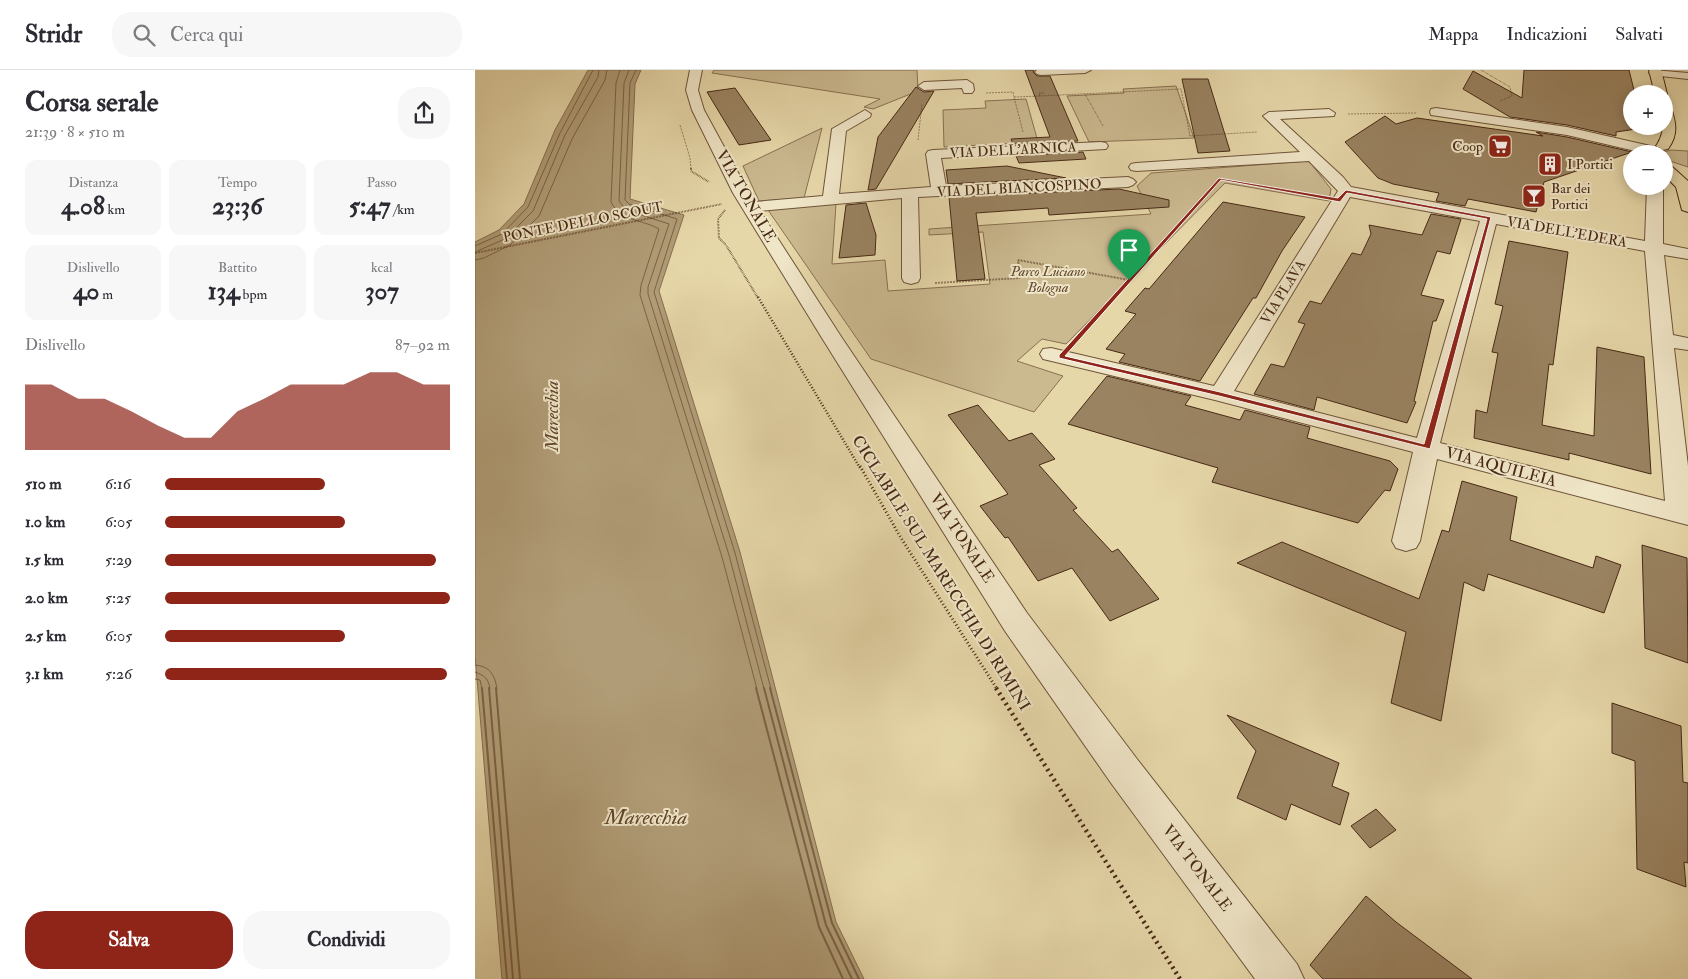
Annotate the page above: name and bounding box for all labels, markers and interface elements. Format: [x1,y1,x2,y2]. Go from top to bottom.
search box [112,12,462,57]
text: Stridr [25,19,82,50]
icon: search [130,21,158,49]
text: Cerca qui [170,23,243,47]
text: Mappa [1428,23,1478,46]
text: Indicazioni [1506,23,1587,46]
text: Salvati [1615,23,1663,46]
text: Corsa serale [25,85,158,120]
map controls [1623,85,1673,195]
button: + [1623,85,1673,135]
button: share [398,87,450,139]
text: 21:39 · 8 × 510 m [25,122,125,142]
supermarket icon: Coop [1487,133,1513,159]
street label: VIA DELL'ARNICA [949,138,1077,162]
place label: Coop [1452,138,1483,156]
button: − [1623,145,1673,195]
street label: VIA TONALE [712,146,780,246]
building icon: I Portici [1537,151,1563,177]
place label: I Portici [1567,156,1613,173]
text: Distanza [68,174,118,191]
text: Tempo [218,174,257,191]
text: Passo [367,174,397,191]
street label: VIA DEL BIANCOSPINO [936,175,1102,201]
place label: Bar dei Portici [1551,180,1591,213]
bar icon: Bar dei Portici [1521,183,1547,209]
text: 4.08 [61,191,105,222]
text: 23:36 [212,191,263,222]
text: 5:47 [349,191,391,222]
street label: PONTE DELLO SCOUT [501,198,665,246]
text: km [105,201,125,218]
text: /km [391,201,415,218]
street label: VIA DELL'EDERA [1506,213,1628,251]
pin [1108,229,1150,280]
icon: arrive [1115,236,1143,264]
street label: VIA PLAVA [1257,257,1309,327]
text: Dislivello [67,259,120,276]
text: Battito [218,259,257,276]
text: kcal [371,259,393,276]
park label: Parco Luciano Bologna [1009,263,1086,296]
text: 40 [73,276,99,307]
text: 134 [208,276,240,307]
text: 307 [365,276,399,307]
text: m [99,286,113,303]
text: bpm [240,286,267,303]
text: Dislivello [25,335,85,355]
text: 87–92 m [395,335,450,355]
water label: Marecchia [541,381,564,452]
street label: CICLABILE SUL MARECCHIA DI RIMINI [847,432,1035,714]
street label: VIA AQUILEIA [1443,443,1559,491]
text: 510 m [25,474,62,494]
text: 6:16 [105,474,131,494]
street label: VIA TONALE [926,489,998,587]
text: 1.0 km [25,512,65,532]
text: 6:05 [105,512,132,532]
text: 1.5 km [25,550,64,570]
text: 5:29 [105,550,132,570]
text: 2.0 km [25,588,68,608]
text: 5:25 [105,588,131,608]
text: 2.5 km [25,626,66,646]
text: 6:05 [105,626,132,646]
text: 3.1 km [25,664,63,684]
text: 5:26 [105,664,132,684]
water label: Marecchia [603,804,687,831]
street label: VIA TONALE [1158,821,1236,915]
button: Salva [25,911,233,969]
button: Condividi [243,911,450,969]

